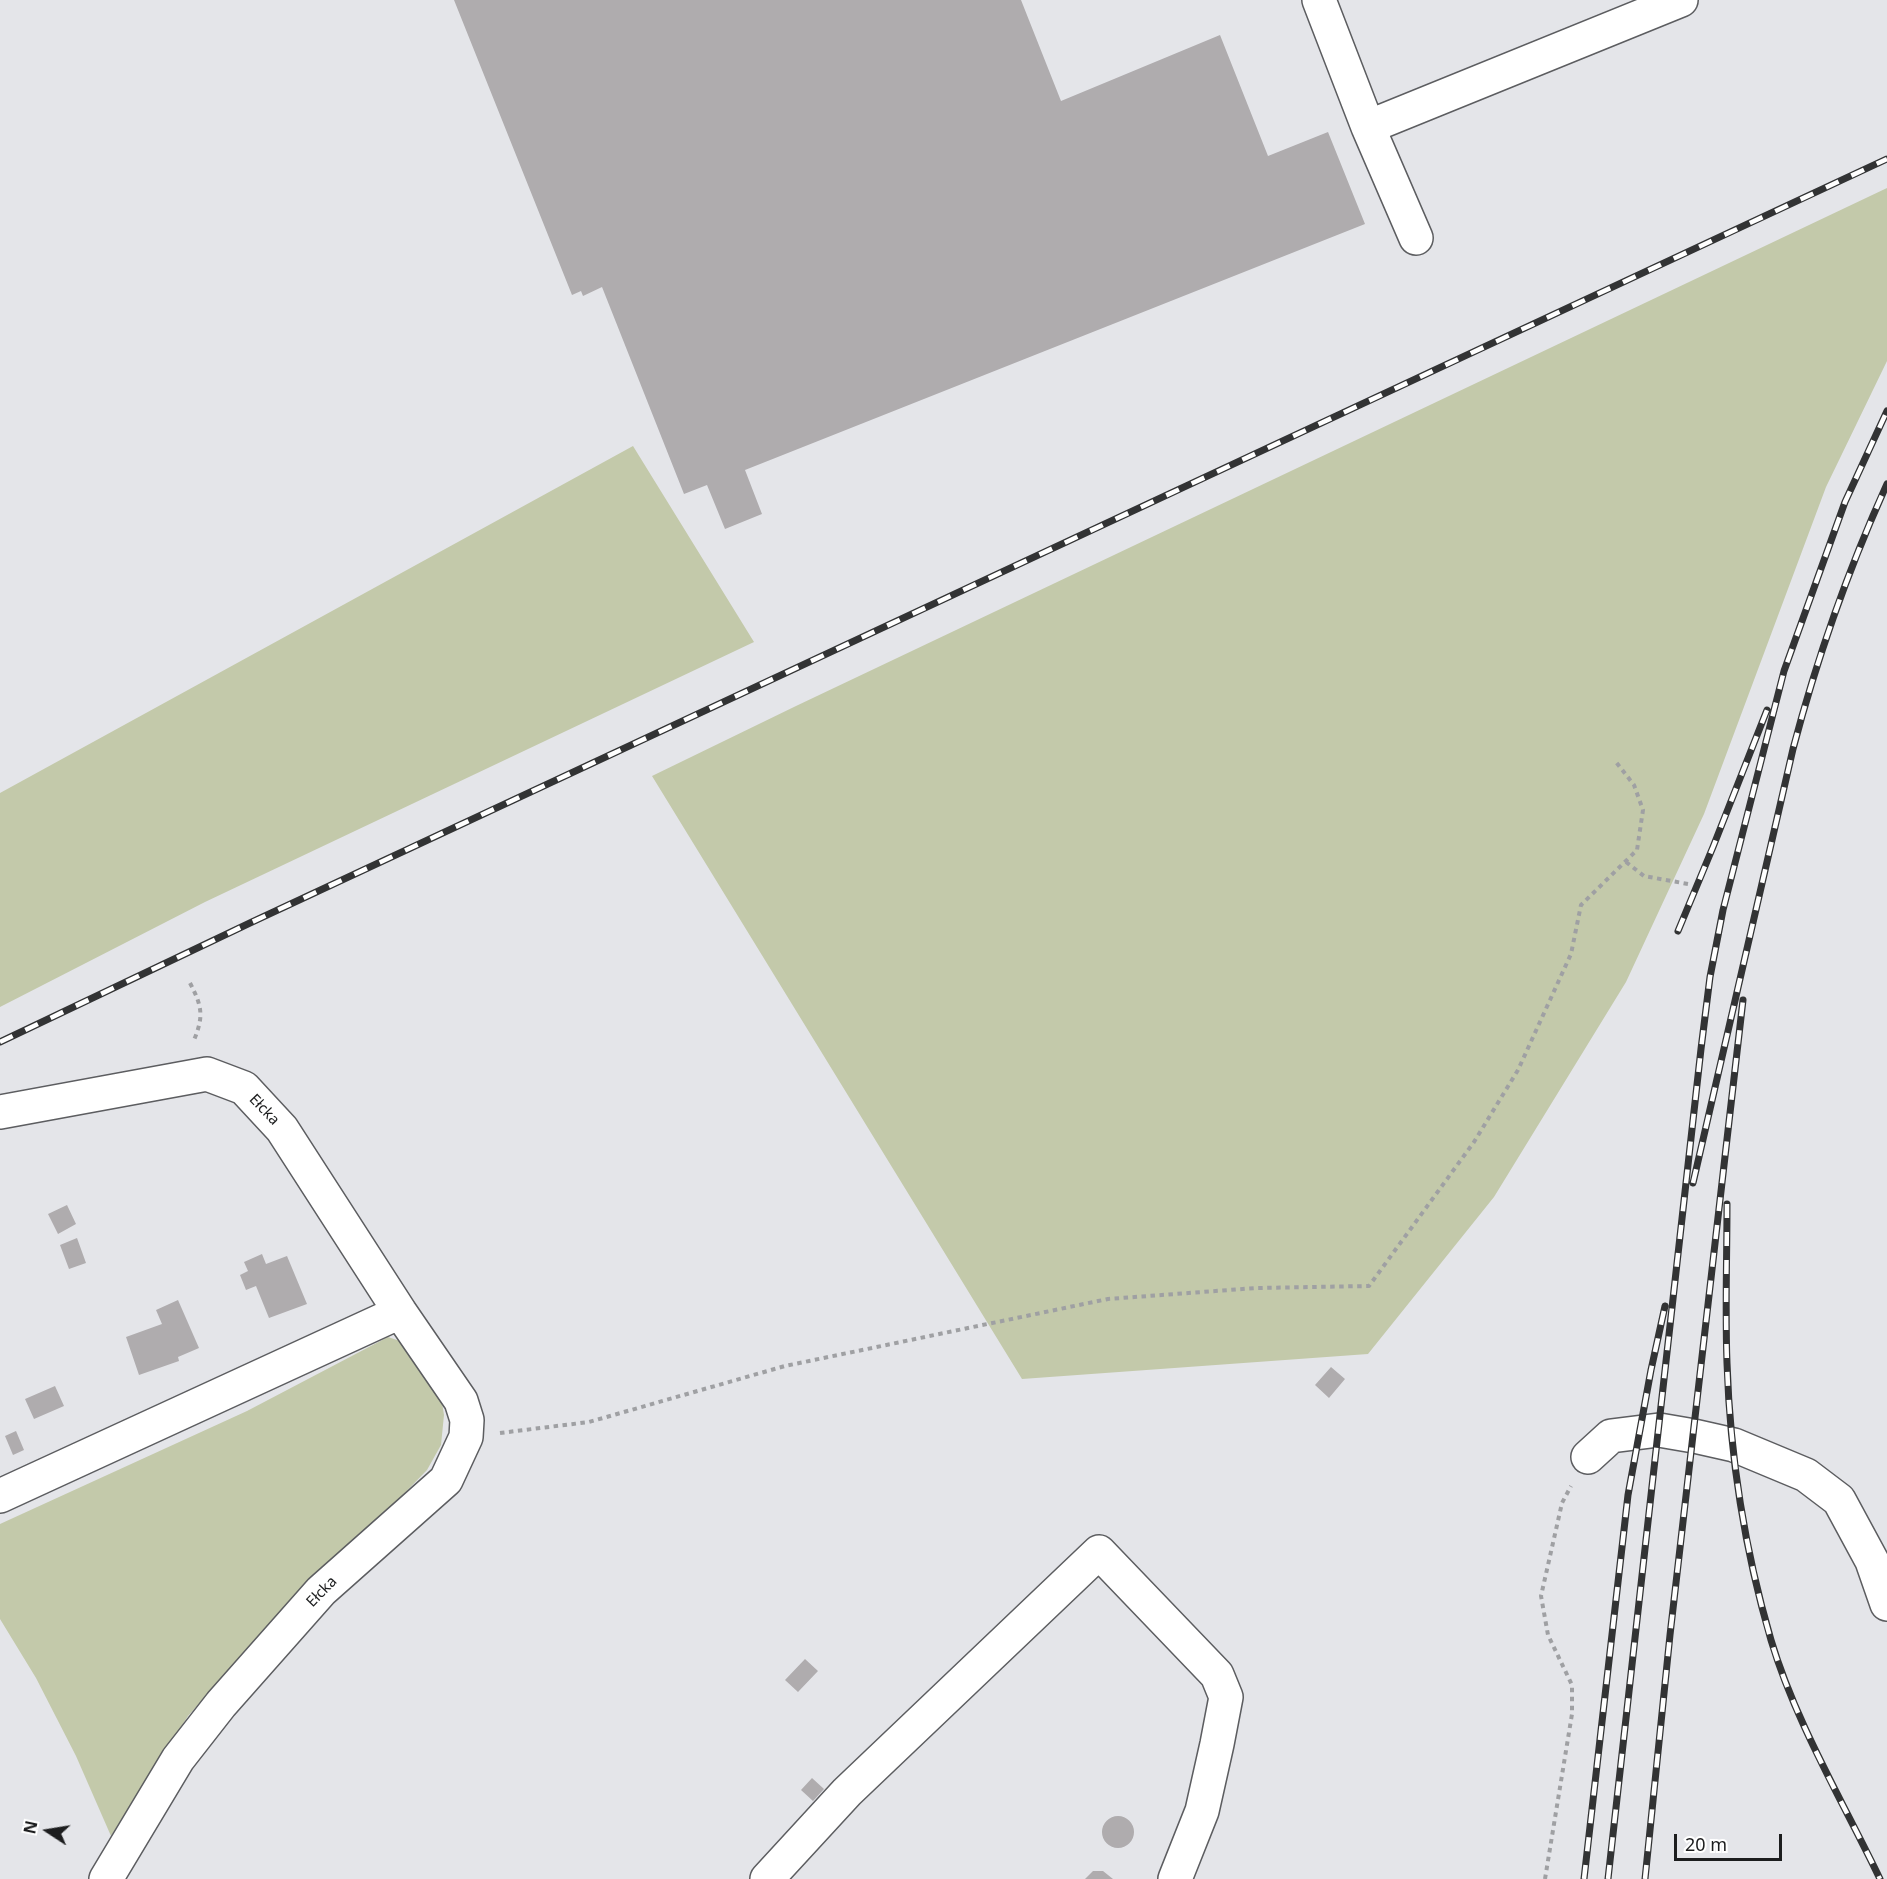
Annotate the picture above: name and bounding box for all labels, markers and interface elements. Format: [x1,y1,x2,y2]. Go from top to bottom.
street label: Ełcka [245,1091,283,1129]
street label: Ełcka [303,1573,341,1611]
north arrow [18,1801,78,1861]
text: N [18,1819,43,1836]
scale bar [1677,1822,1785,1860]
text: 20 m [1685,1832,1727,1856]

